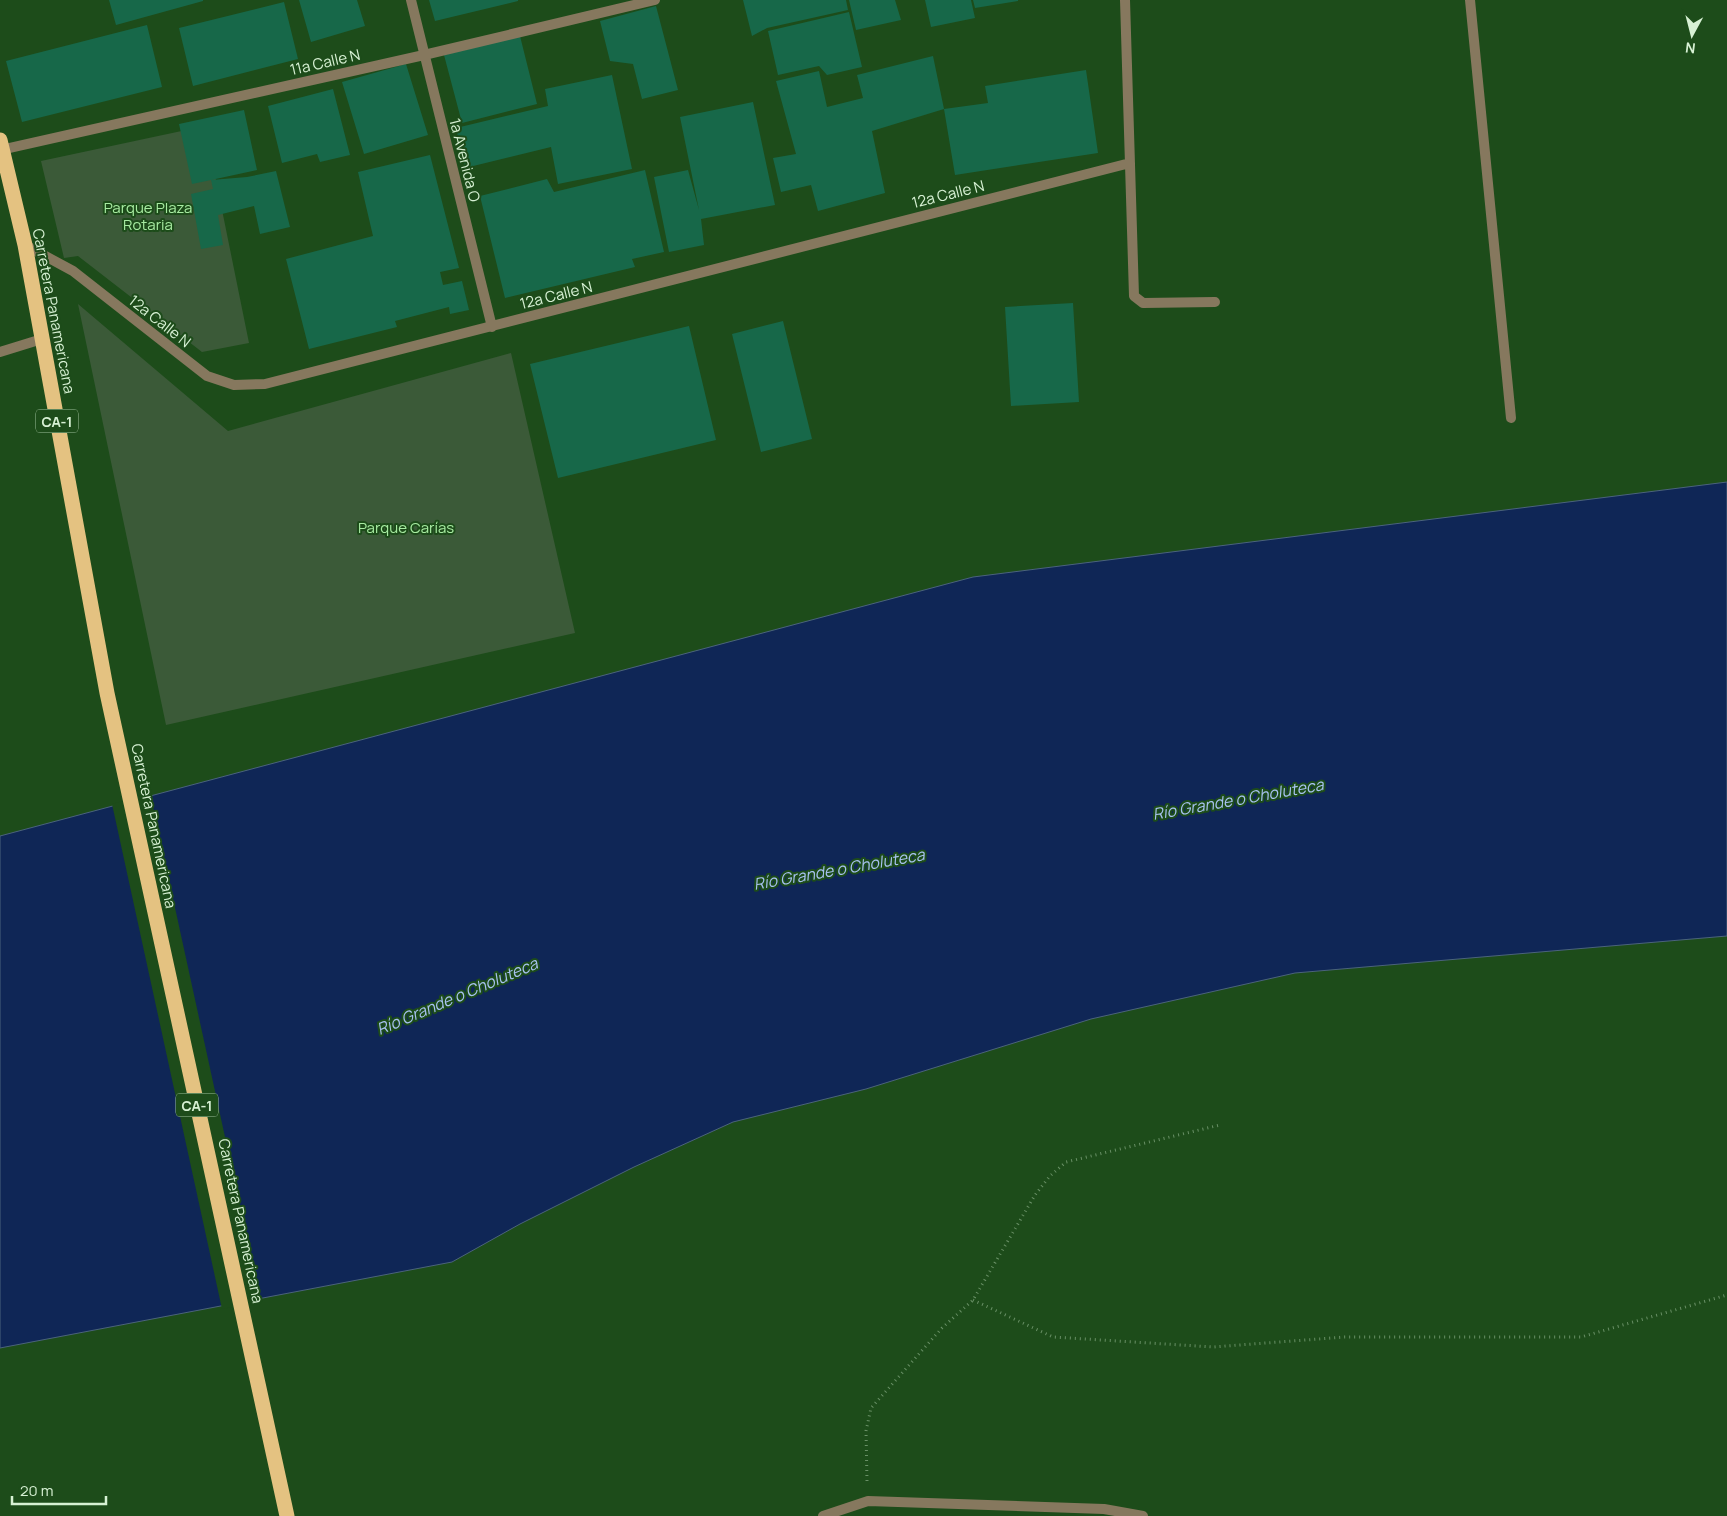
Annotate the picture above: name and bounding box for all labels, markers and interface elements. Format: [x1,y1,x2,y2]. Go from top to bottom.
north arrow [1667,10,1717,60]
text: N [1684,38,1697,58]
street label: 11a Calle N [288,44,362,80]
street label: 1a Avenida O [444,116,486,204]
street label: 12a Calle N [910,175,986,213]
park label: Parque Plaza Rotaria [104,197,192,235]
street label: Carretera Panamericana [28,227,80,395]
street label: 12a Calle N [518,276,594,314]
street label: 12a Calle N [124,290,196,352]
road number: CA-1 [36,410,78,432]
park label: Parque Carías [358,517,454,538]
street label: Carretera Panamericana [126,742,182,910]
water label: Río Grande o Choluteca [1151,773,1326,825]
water label: Río Grande o Choluteca [752,843,927,895]
water label: Río Grande o Choluteca [373,952,542,1040]
road number: CA-1 [176,1094,218,1116]
street label: Carretera Panamericana [213,1137,269,1305]
scale bar [12,1474,106,1506]
text: 20 m [20,1480,53,1501]

